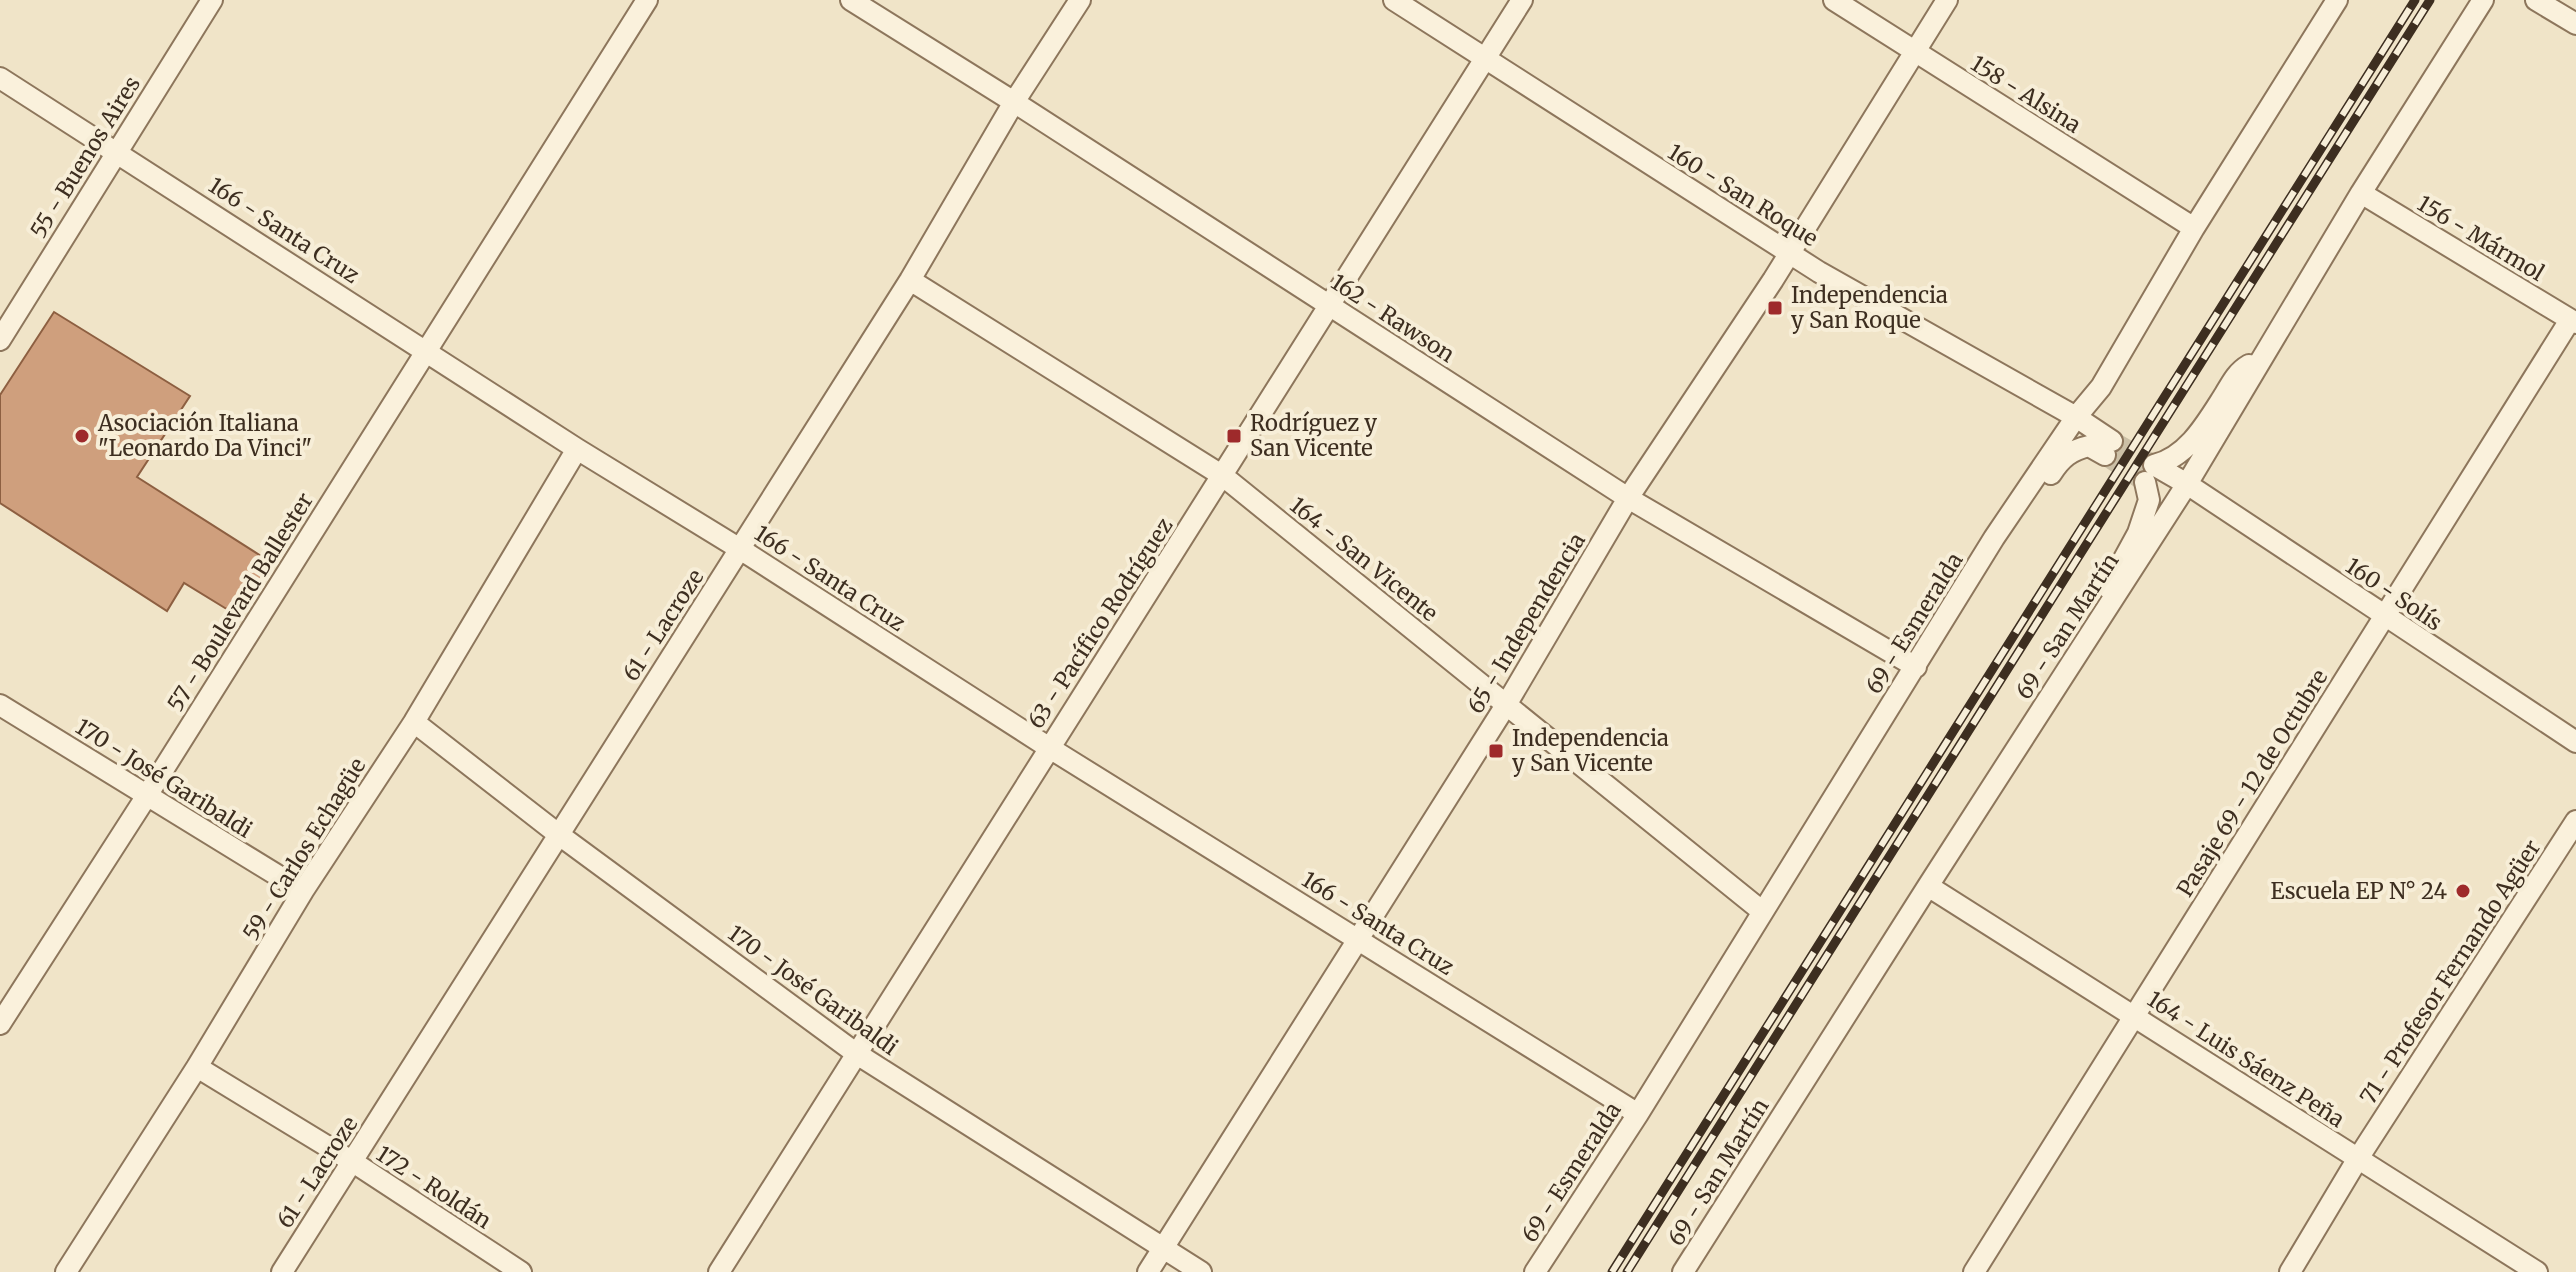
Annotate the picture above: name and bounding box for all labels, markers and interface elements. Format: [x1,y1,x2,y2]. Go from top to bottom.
street label: 158 - Alsina [1966,49,2086,139]
street label: 55 - Buenos Aires [24,71,146,243]
street label: 160 - San Roque [1663,138,1823,252]
street label: 166 - Santa Cruz [203,171,365,289]
street label: 156 - Mármol [2412,189,2550,287]
street label: 162 - Rawson [1326,268,1460,369]
place label: Independencia y San Roque [1791,281,1948,334]
marker: Independencia y San Roque [1766,299,1784,317]
place label: Asociación Italiana "Leonardo Da Vinci" [97,409,312,462]
place label: Rodríguez y San Vicente [1250,409,1377,462]
marker: Asociación Italiana "Leonardo Da Vinci" [73,427,91,445]
marker: Rodríguez y San Vicente [1225,427,1243,445]
street label: 57 - Boulevard Ballester [161,487,319,717]
street label: 164 - San Vicente [1284,491,1444,627]
street label: 63 - Pacífico Rodríguez [1021,513,1179,733]
street label: 166 - Santa Cruz [749,519,911,637]
street label: 65 - Independencia [1461,528,1591,718]
street label: 69 - Esmeralda [1859,547,1969,699]
street label: 69 - San Martín [2009,547,2125,704]
street label: 160 - Solís [2340,552,2448,636]
street label: 61 - Lacroze [617,564,709,686]
street label: Pasaje 69 - 12 de Octubre [2171,664,2333,902]
street label: 170 - José Garibaldi [70,712,258,844]
place label: Independencia y San Vicente [1512,724,1669,777]
marker: Independencia y San Vicente [1487,742,1505,760]
street label: 59 - Carlos Echagüe [237,753,371,945]
street label: 71 - Profesor Fernando Agüer [2354,834,2546,1110]
street label: 166 - Santa Cruz [1297,865,1459,981]
place label: Escuela EP N° 24 [2270,877,2447,905]
marker: Escuela EP N° 24 [2454,882,2472,900]
street label: 170 - José Garibaldi [723,919,903,1061]
street label: 164 - Luis Sáenz Peña [2142,985,2350,1133]
street label: 69 - San Martín [1662,1093,1775,1251]
street label: 69 - Esmeralda [1515,1097,1627,1247]
street label: 61 - Lacroze [271,1111,363,1233]
street label: 172 - Roldán [371,1139,497,1235]

